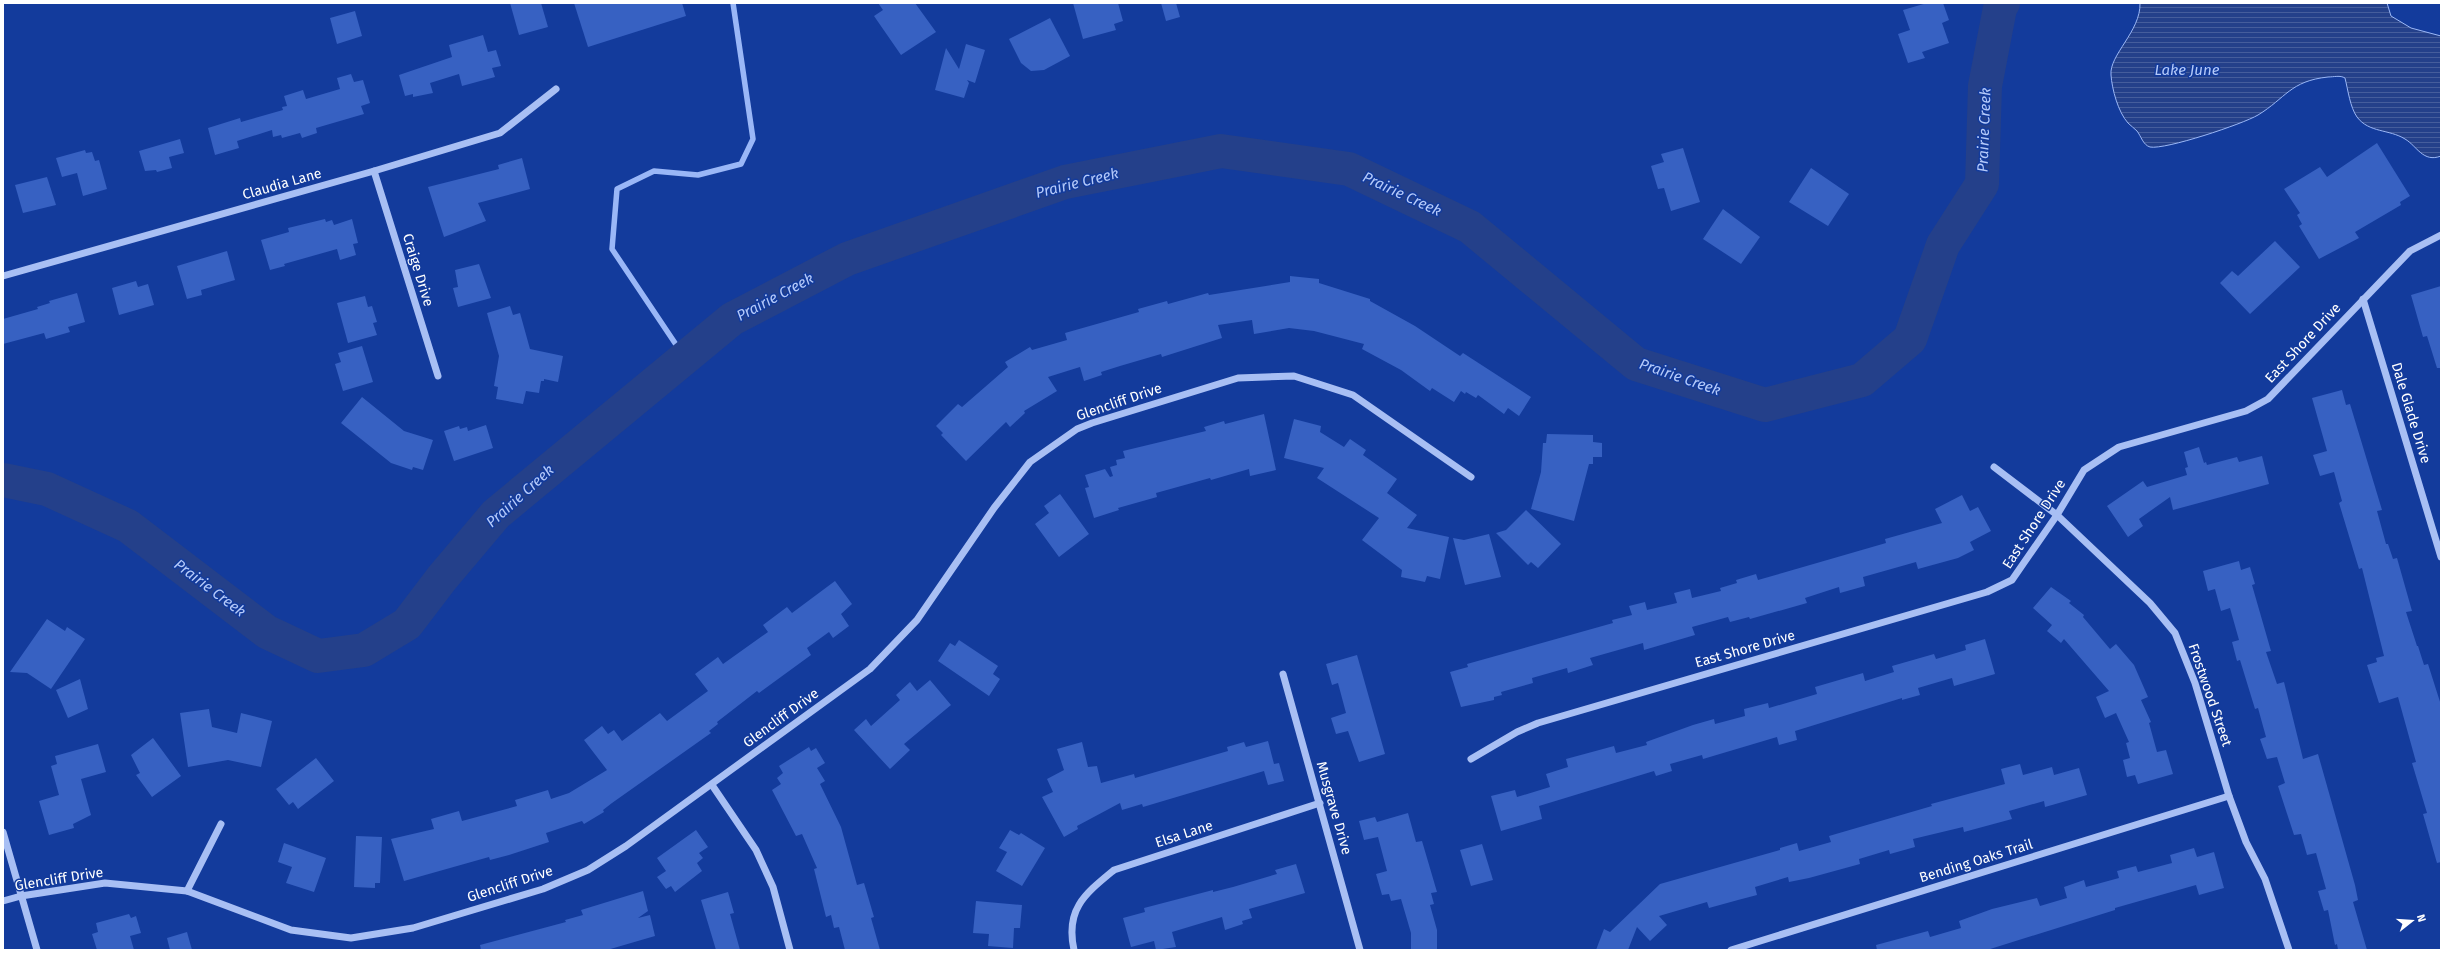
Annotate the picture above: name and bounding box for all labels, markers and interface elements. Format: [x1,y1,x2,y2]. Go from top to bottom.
water label: Lake June [2155,61,2220,79]
water label: Prairie Creek [1974,87,1994,173]
water label: Prairie Creek [1034,164,1120,202]
street label: Claudia Lane [241,165,323,203]
water label: Prairie Creek [1360,168,1444,220]
street label: Craige Drive [399,231,437,309]
water label: Prairie Creek [733,269,817,325]
street label: East Shore Drive [2262,299,2344,387]
water label: Prairie Creek [1637,355,1723,399]
street label: Dale Glade Drive [2388,360,2434,466]
street label: Glencliff Drive [1074,379,1164,425]
water label: Prairie Creek [482,461,558,531]
street label: East Shore Drive [1999,476,2069,572]
water label: Prairie Creek [171,555,249,621]
street label: East Shore Drive [1693,627,1797,671]
street label: Frostwood Street [2184,641,2236,750]
street label: Glencliff Drive [740,685,822,751]
street label: Musgrave Drive [1313,759,1355,857]
street label: Elsa Lane [1153,817,1215,851]
street label: Bending Oaks Trail [1917,836,2035,886]
street label: Glencliff Drive [465,862,555,906]
street label: Glencliff Drive [14,864,104,894]
north arrow [2392,901,2432,941]
text: N [2414,913,2428,924]

